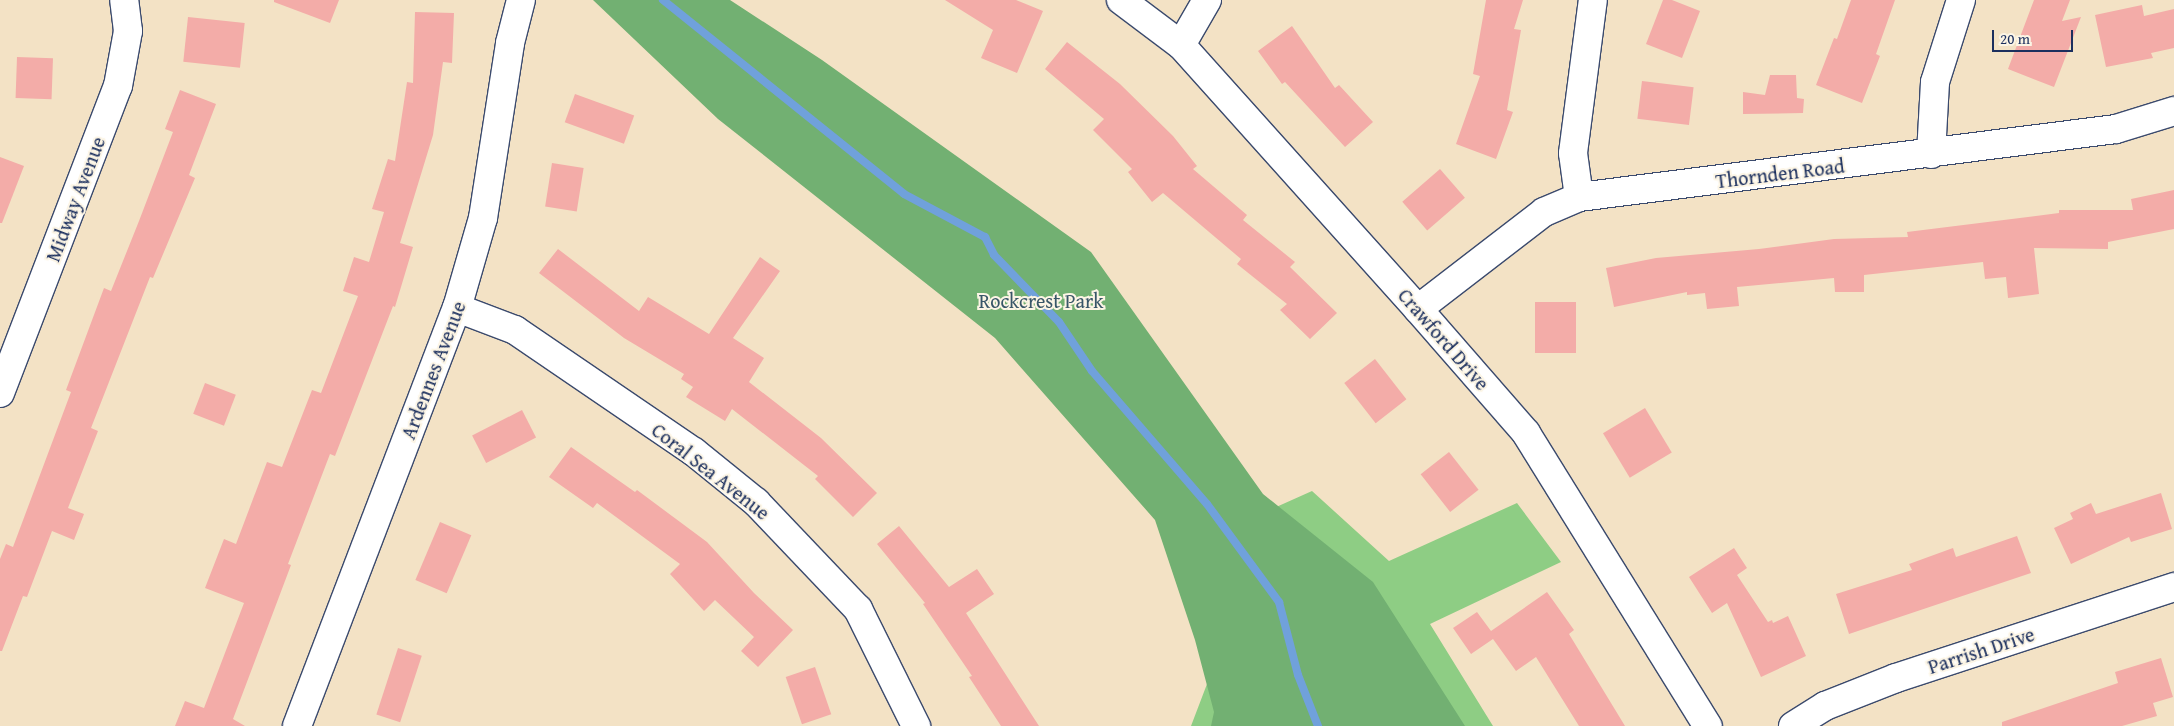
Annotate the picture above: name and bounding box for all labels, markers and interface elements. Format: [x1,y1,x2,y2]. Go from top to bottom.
scale bar [1994,20,2075,52]
text: 20 m [2000,28,2030,49]
street label: Midway Avenue [40,133,110,265]
street label: Thornden Road [1714,153,1846,193]
street label: Crawford Drive [1393,283,1495,395]
park label: Rockcrest Park [979,288,1103,312]
street label: Ardennes Avenue [396,298,470,442]
street label: Coral Sea Avenue [647,418,775,524]
street label: Parrish Drive [1925,621,2037,679]

